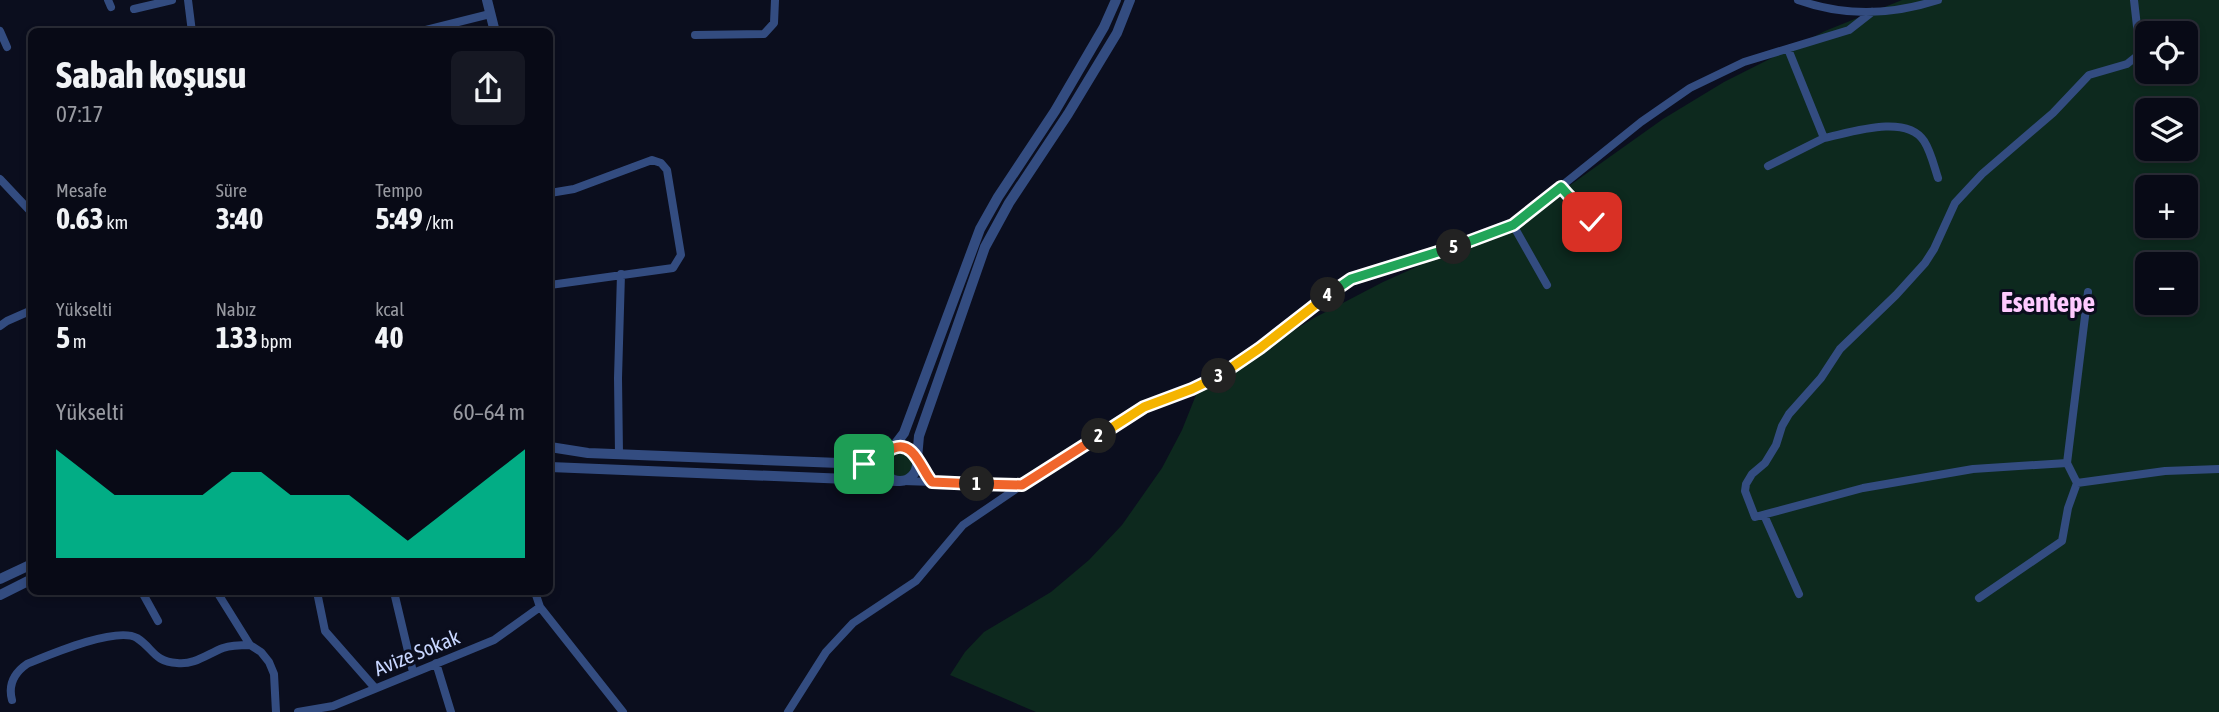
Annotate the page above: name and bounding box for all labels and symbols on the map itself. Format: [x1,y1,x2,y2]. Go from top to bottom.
pin [1562,192,1622,252]
pin: 5 [1436,230,1472,264]
pin: 4 [1310,278,1346,312]
district label: Esentepe [2001,286,2095,318]
pin: 3 [1202,358,1236,394]
pin: 2 [1082,418,1116,453]
pin [834,434,894,494]
pin: 1 [960,466,995,502]
street label: Avize Sokak [370,624,463,680]

